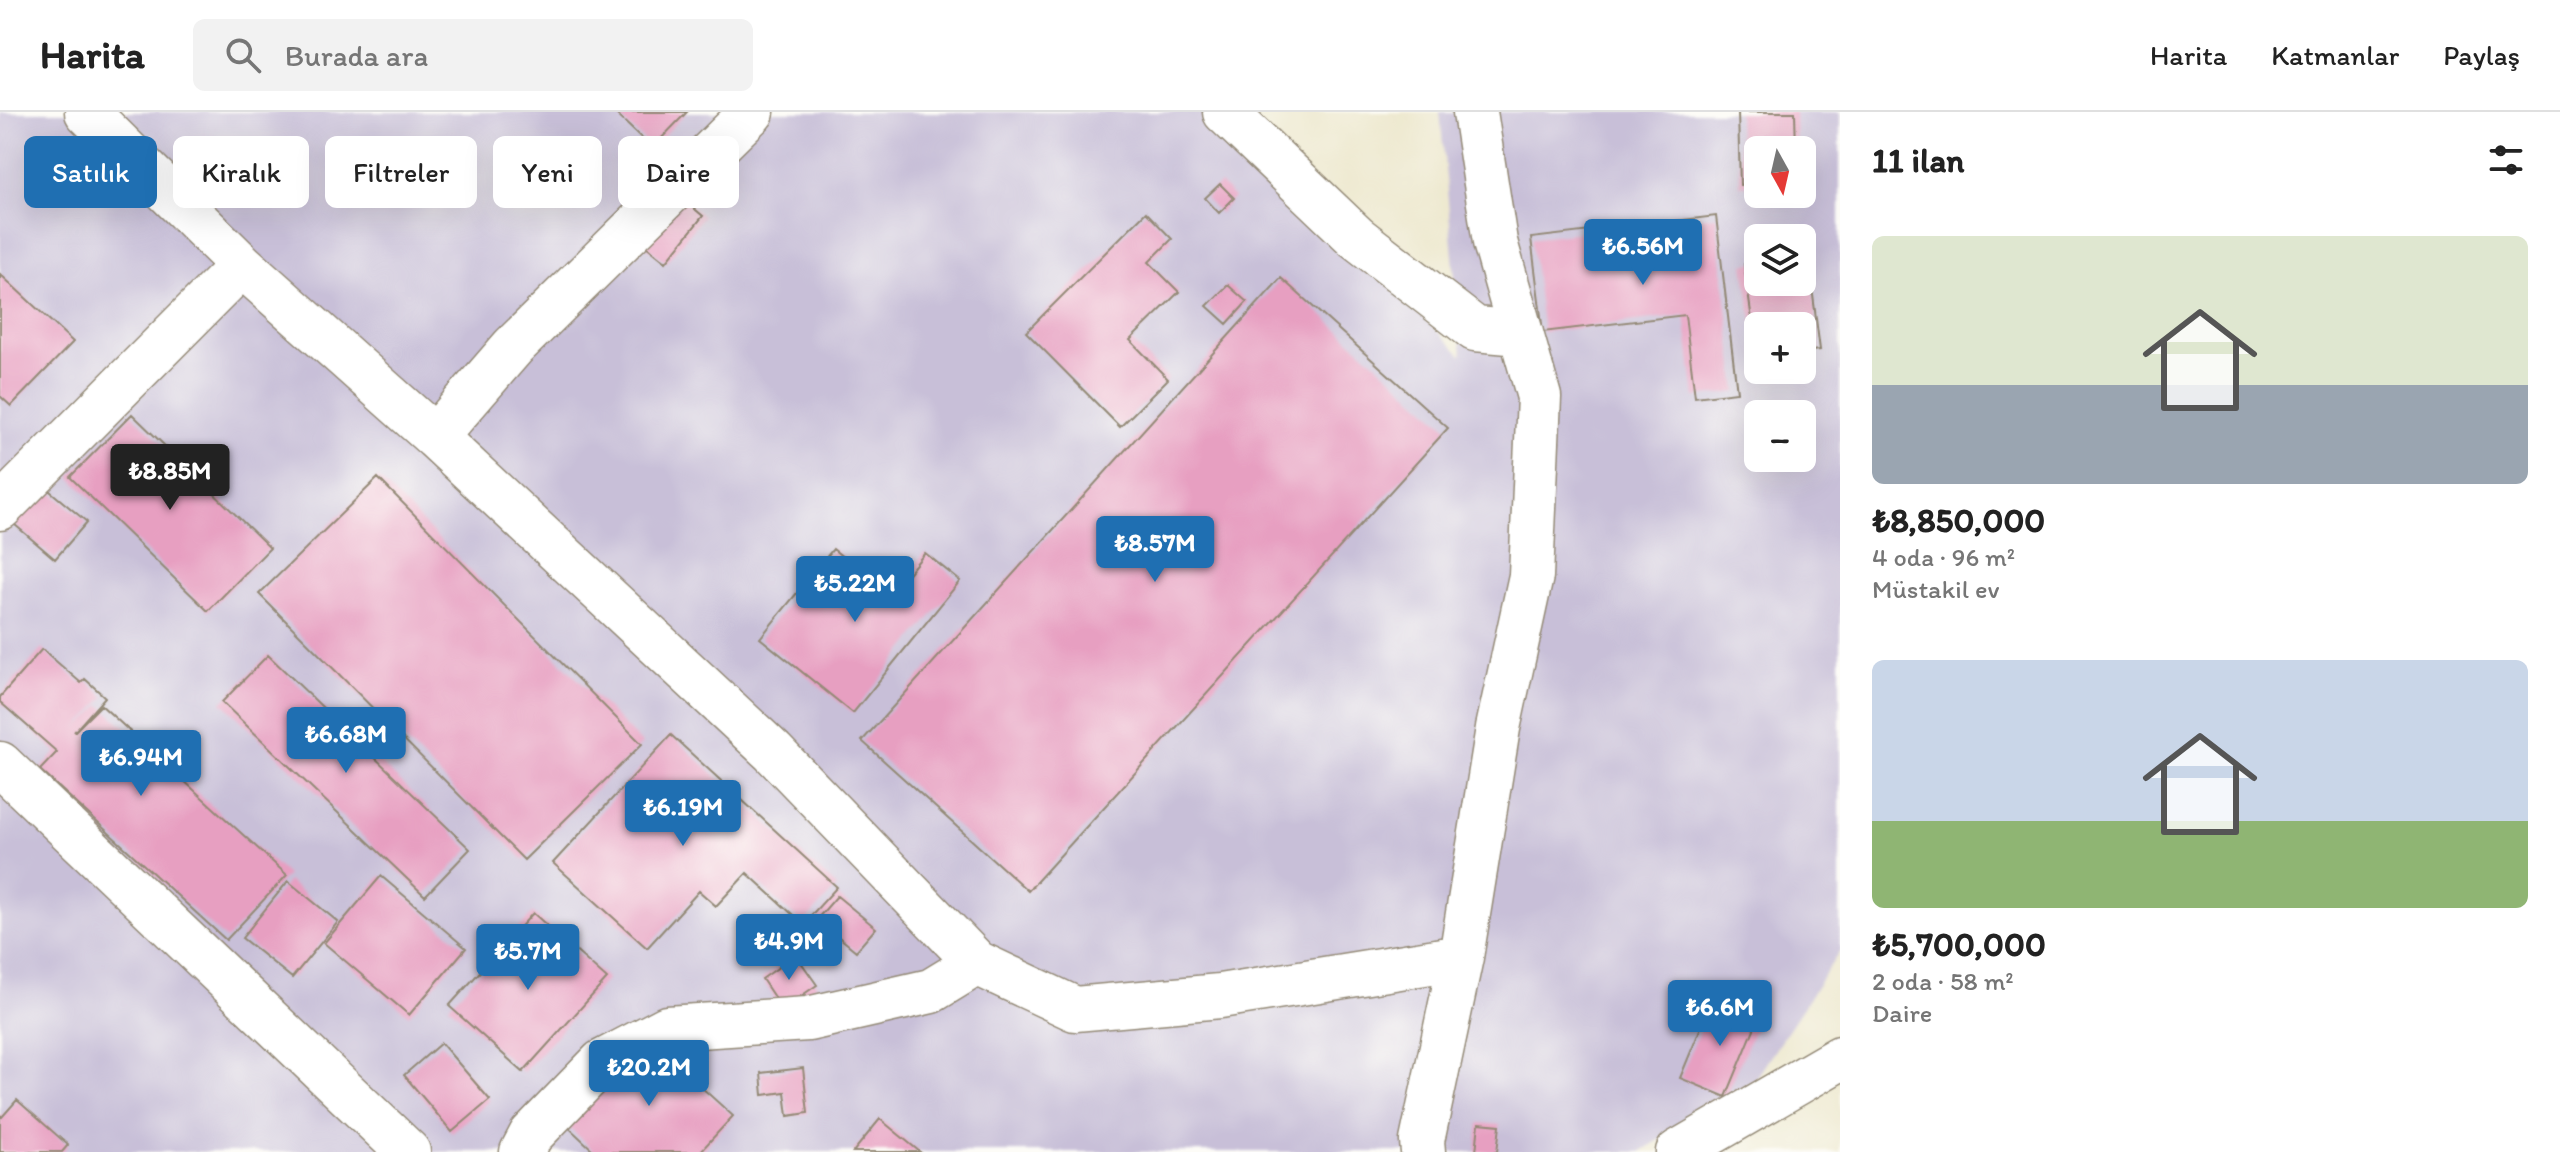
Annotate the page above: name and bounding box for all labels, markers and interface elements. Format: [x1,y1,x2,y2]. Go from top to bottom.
search box [193,19,753,91]
text: Harita [40,32,145,78]
icon: search [221,33,265,77]
text: Burada ara [285,37,428,74]
text: Harita [2150,38,2227,72]
text: Katmanlar [2271,38,2399,72]
text: Paylaş [2443,38,2520,72]
chip: Satılık [24,136,157,208]
chip: Kiralık [173,136,309,208]
chip: Filtreler [325,136,477,208]
chip: Yeni [493,136,602,208]
chip: Daire [618,136,739,208]
north arrow [1744,136,1816,208]
map controls [1744,136,1816,472]
icon: filters [2484,138,2528,182]
text: 11 ilan [1872,140,1964,181]
pin: ₺6.56M [1578,219,1708,287]
button: layers [1744,224,1816,296]
text: ₺6.56M [1602,229,1684,261]
icon: home [2128,288,2272,432]
button: + [1744,312,1816,384]
button: − [1744,400,1816,472]
pin: ₺8.85M [105,444,235,512]
text: ₺8.85M [129,454,211,486]
text: ₺8,850,000 [1872,500,2045,541]
pin: ₺8.57M [1090,516,1220,584]
text: ₺8.57M [1114,526,1196,558]
text: 4 oda · 96 m² [1872,541,2015,573]
pin: ₺5.22M [790,556,920,624]
text: ₺5.22M [814,566,896,598]
text: Müstakil ev [1872,573,2000,605]
pin: ₺6.68M [281,707,411,775]
icon: home [2128,712,2272,856]
text: ₺6.68M [305,717,387,749]
pin: ₺6.94M [76,730,206,798]
text: ₺6.94M [99,740,183,772]
pin: ₺6.19M [618,780,748,848]
text: ₺6.19M [643,790,723,822]
pin: ₺4.9M [733,914,845,982]
pin: ₺5.7M [472,924,584,992]
text: ₺4.9M [754,924,824,956]
text: ₺5,700,000 [1872,924,2046,965]
text: ₺5.7M [494,934,562,966]
text: 2 oda · 58 m² [1872,965,2014,997]
pin: ₺6.6M [1664,980,1776,1048]
text: ₺6.6M [1686,990,1754,1022]
text: Daire [1872,997,1932,1029]
pin: ₺20.2M [584,1040,714,1108]
text: ₺20.2M [607,1050,691,1082]

